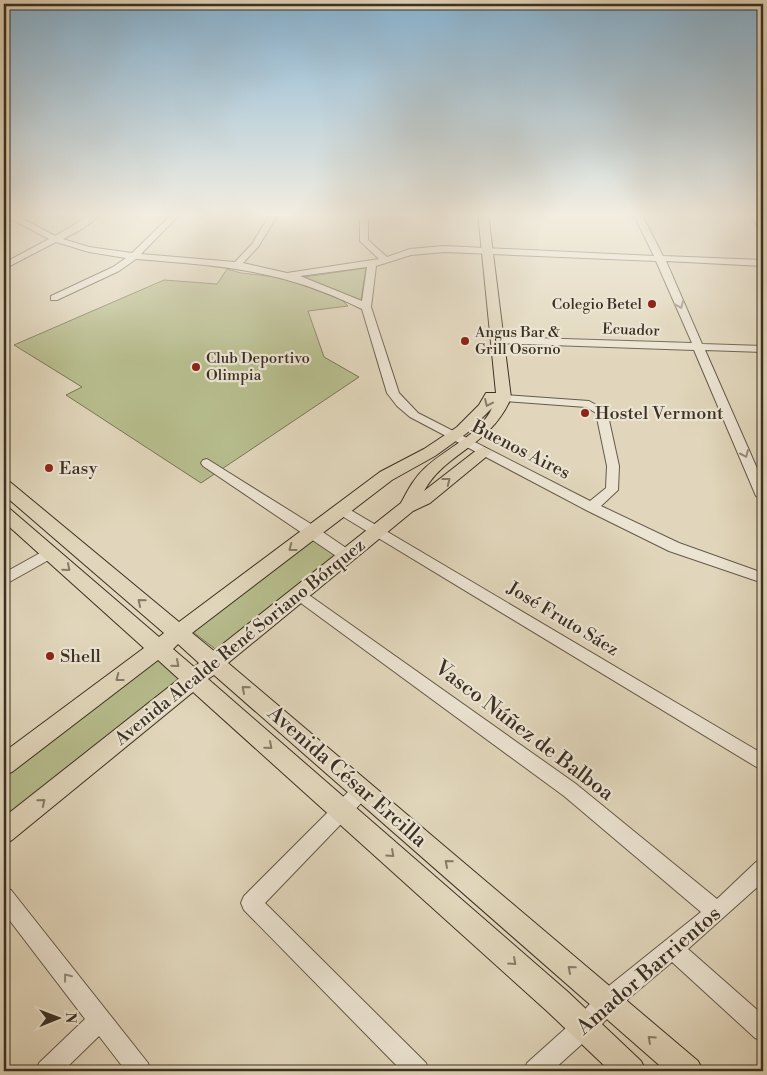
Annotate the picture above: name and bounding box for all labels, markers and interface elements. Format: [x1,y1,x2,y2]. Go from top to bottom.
place label: Colegio Betel [552,295,643,314]
marker: Colegio Betel [646,298,658,310]
one-way arrow [673,300,684,309]
street label: Ecuador [602,320,661,341]
place label: Angus Bar & Grill Osorno [474,323,561,359]
marker: Angus Bar & Grill Osorno [459,335,471,347]
place label: Club Deportivo Olimpia [206,349,310,385]
marker: Club Deportivo Olimpia [190,361,202,373]
one-way arrow [483,398,494,407]
place label: Hostel Vermont [595,402,724,425]
marker: Hostel Vermont [579,407,591,419]
street label: Buenos Aires [467,415,574,485]
one-way arrow [738,449,749,458]
place label: Easy [59,457,98,480]
marker: Easy [43,462,55,474]
one-way arrow [441,478,450,487]
street label: Avenida Alcalde René Soriano Bórquez [109,534,370,751]
one-way arrow [288,542,298,551]
one-way arrow [61,562,70,571]
street label: José Fruto Sáez [502,576,623,661]
one-way arrow [138,599,147,607]
place label: Shell [60,645,101,668]
marker: Shell [44,650,56,662]
street label: Vasco Núñez de Balboa [429,655,619,807]
one-way arrow [170,658,179,667]
one-way arrow [115,672,125,681]
one-way arrow [241,686,250,695]
street label: Avenida César Ercilla [261,700,432,854]
one-way arrow [264,740,273,749]
one-way arrow [36,799,45,807]
one-way arrow [386,848,395,857]
one-way arrow [444,860,453,869]
street label: Amador Barrientos [571,901,727,1042]
one-way arrow [507,956,516,965]
one-way arrow [568,966,577,975]
one-way arrow [64,974,73,983]
north arrow [32,992,82,1042]
text: N [61,1012,79,1023]
one-way arrow [647,1036,656,1045]

